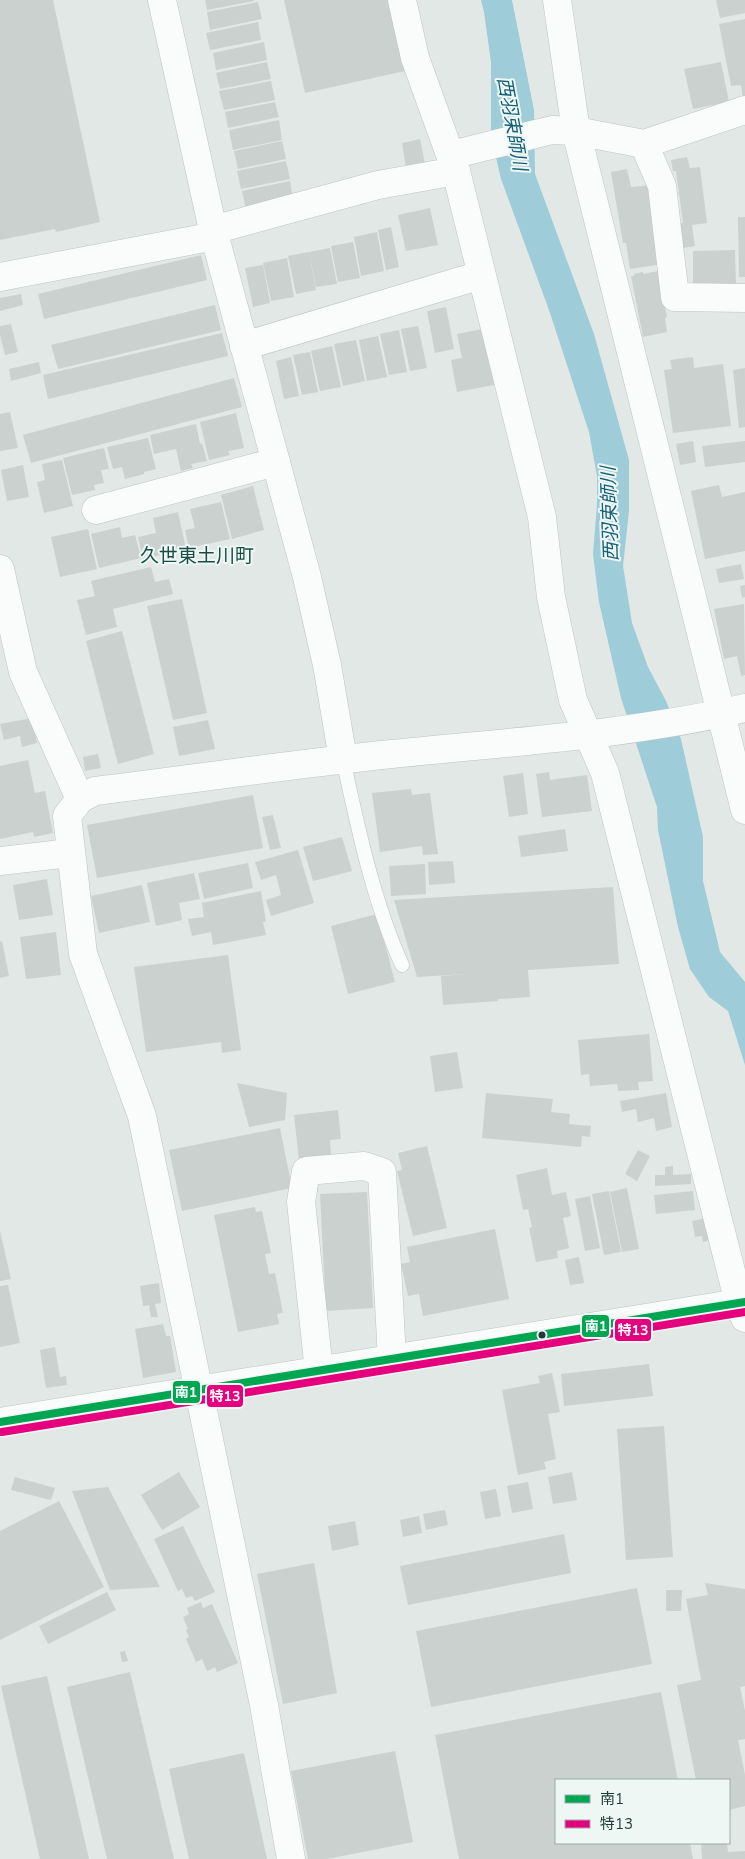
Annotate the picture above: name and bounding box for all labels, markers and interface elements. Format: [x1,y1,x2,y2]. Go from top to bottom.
water label: 西羽束師川 [491,75,533,175]
water label: 西羽束師川 [595,464,625,562]
district label: 久世東土川町 [140,543,254,569]
line badge: 南1 [581,1314,610,1338]
text: 南1 [585,1317,607,1336]
line badge: 特13 [614,1318,652,1342]
text: 特13 [618,1321,648,1340]
unlabelled marker [537,1330,547,1340]
line badge: 南1 [172,1380,201,1404]
text: 南1 [175,1383,197,1402]
line badge: 特13 [206,1384,244,1408]
text: 特13 [210,1387,240,1406]
legend [555,1779,730,1844]
text: 南1 [600,1789,624,1809]
text: 特13 [600,1814,633,1834]

